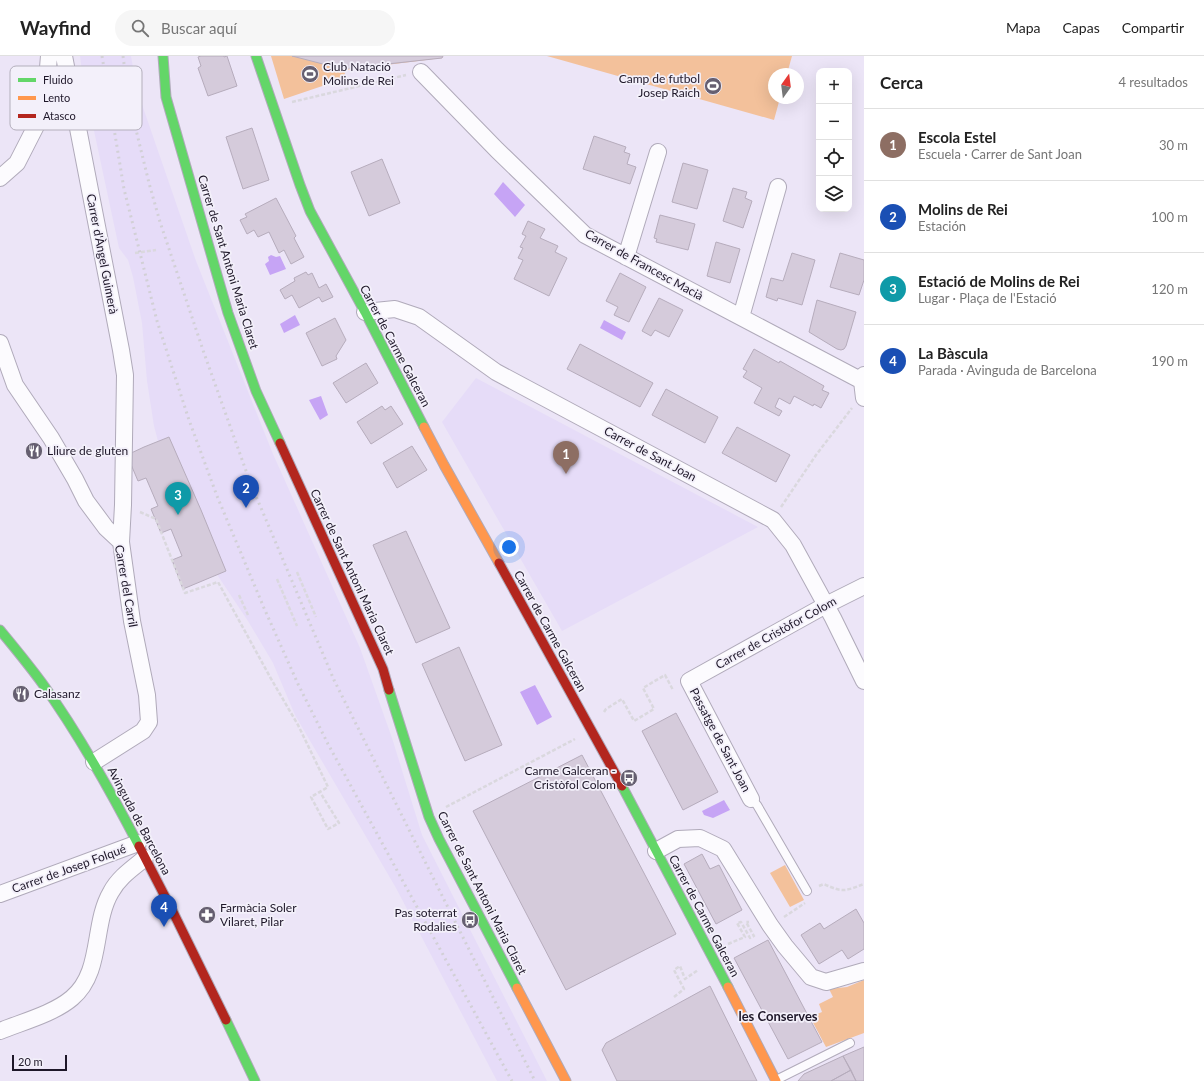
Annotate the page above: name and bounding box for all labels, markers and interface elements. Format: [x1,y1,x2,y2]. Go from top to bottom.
search box [115,10,395,46]
text: Wayfind [20,16,91,39]
icon: search [129,17,151,39]
text: Buscar aquí [161,19,237,37]
text: Mapa [1006,19,1041,36]
text: Capas [1063,19,1100,36]
text: Compartir [1122,19,1184,36]
place label: Club Natació Molins de Rei [323,59,394,88]
sports icon: Club Natació Molins de Rei [300,64,320,84]
legend [10,66,142,130]
north arrow [768,68,804,104]
map controls [816,68,852,212]
button: + [816,68,852,104]
place label: Camp de futbol Josep Raich [619,71,700,100]
text: Cerca [880,72,923,93]
text: Fluido [43,73,73,86]
text: 4 resultados [1118,74,1188,90]
sports icon: Camp de futbol Josep Raich [703,76,723,96]
text: Lento [43,91,70,104]
button: − [816,104,852,140]
text: Atasco [43,109,76,122]
text: Escola Estel [918,128,996,146]
text: 1 [889,137,897,153]
text: 30 m [1159,137,1188,153]
button: locate [816,140,852,176]
text: Escuela · Carrer de Sant Joan [918,146,1082,162]
street label: Carrer de Sant Antoni Maria Claret [195,173,262,351]
button: layers [816,176,852,212]
street label: Carrer d'Àngel Guimerà [83,192,122,315]
text: Molins de Rei [918,200,1008,218]
text: 2 [889,209,897,225]
text: 100 m [1151,209,1188,225]
text: Estación [918,218,966,234]
street label: Carrer de Francesc Macià [583,226,706,303]
text: Estació de Molins de Rei [918,272,1080,290]
text: 3 [889,281,897,297]
text: 120 m [1151,281,1188,297]
street label: Carrer de Carme Galceran [357,282,434,409]
text: Lugar · Plaça de l'Estació [918,290,1057,306]
text: La Bàscula [918,344,988,362]
text: 4 [889,353,897,369]
text: 190 m [1151,353,1188,369]
text: Parada · Avinguda de Barcelona [918,362,1097,378]
street label: Carrer de Sant Joan [601,423,699,484]
restaurant icon: Lliure de gluten [24,441,44,461]
pin: 1 [553,441,579,474]
place label: Lliure de gluten [47,443,128,458]
pin: 2 [233,475,259,508]
pin: 3 [165,482,191,515]
street label: Carrer de Sant Antoni Maria Claret [307,486,398,658]
your location [499,537,519,557]
street label: Carrer del Carril [112,544,141,628]
street label: Carrer de Carme Galceran [511,568,590,694]
street label: Carrer de Cristòfor Colom [713,593,839,672]
restaurant icon: Calasanz [11,684,31,704]
street label: Passatge de Sant Joan [687,685,754,794]
place label: Calasanz [34,686,81,701]
place label: Carme Galceran - Cristòfol Colom [524,763,616,792]
street label: Avinguda de Barcelona [105,764,174,877]
bus stop icon: Carme Galceran - Cristòfol Colom [619,768,639,788]
street label: Carrer de Sant Antoni Maria Claret [435,809,531,978]
street label: Carrer de Josep Folqué [10,841,128,896]
street label: Carrer de Carme Galceran [666,852,743,979]
pin: 4 [151,894,177,927]
place label: Farmàcia Soler Vilaret, Pilar [220,900,297,929]
pharmacy icon: Farmàcia Soler Vilaret, Pilar [197,905,217,925]
place label: Pas soterrat Rodalies [394,905,458,934]
bus stop icon: Pas soterrat Rodalies [460,910,480,930]
district label: les Conserves [738,1008,818,1024]
scale bar [12,1053,67,1072]
text: 20 m [18,1055,43,1068]

